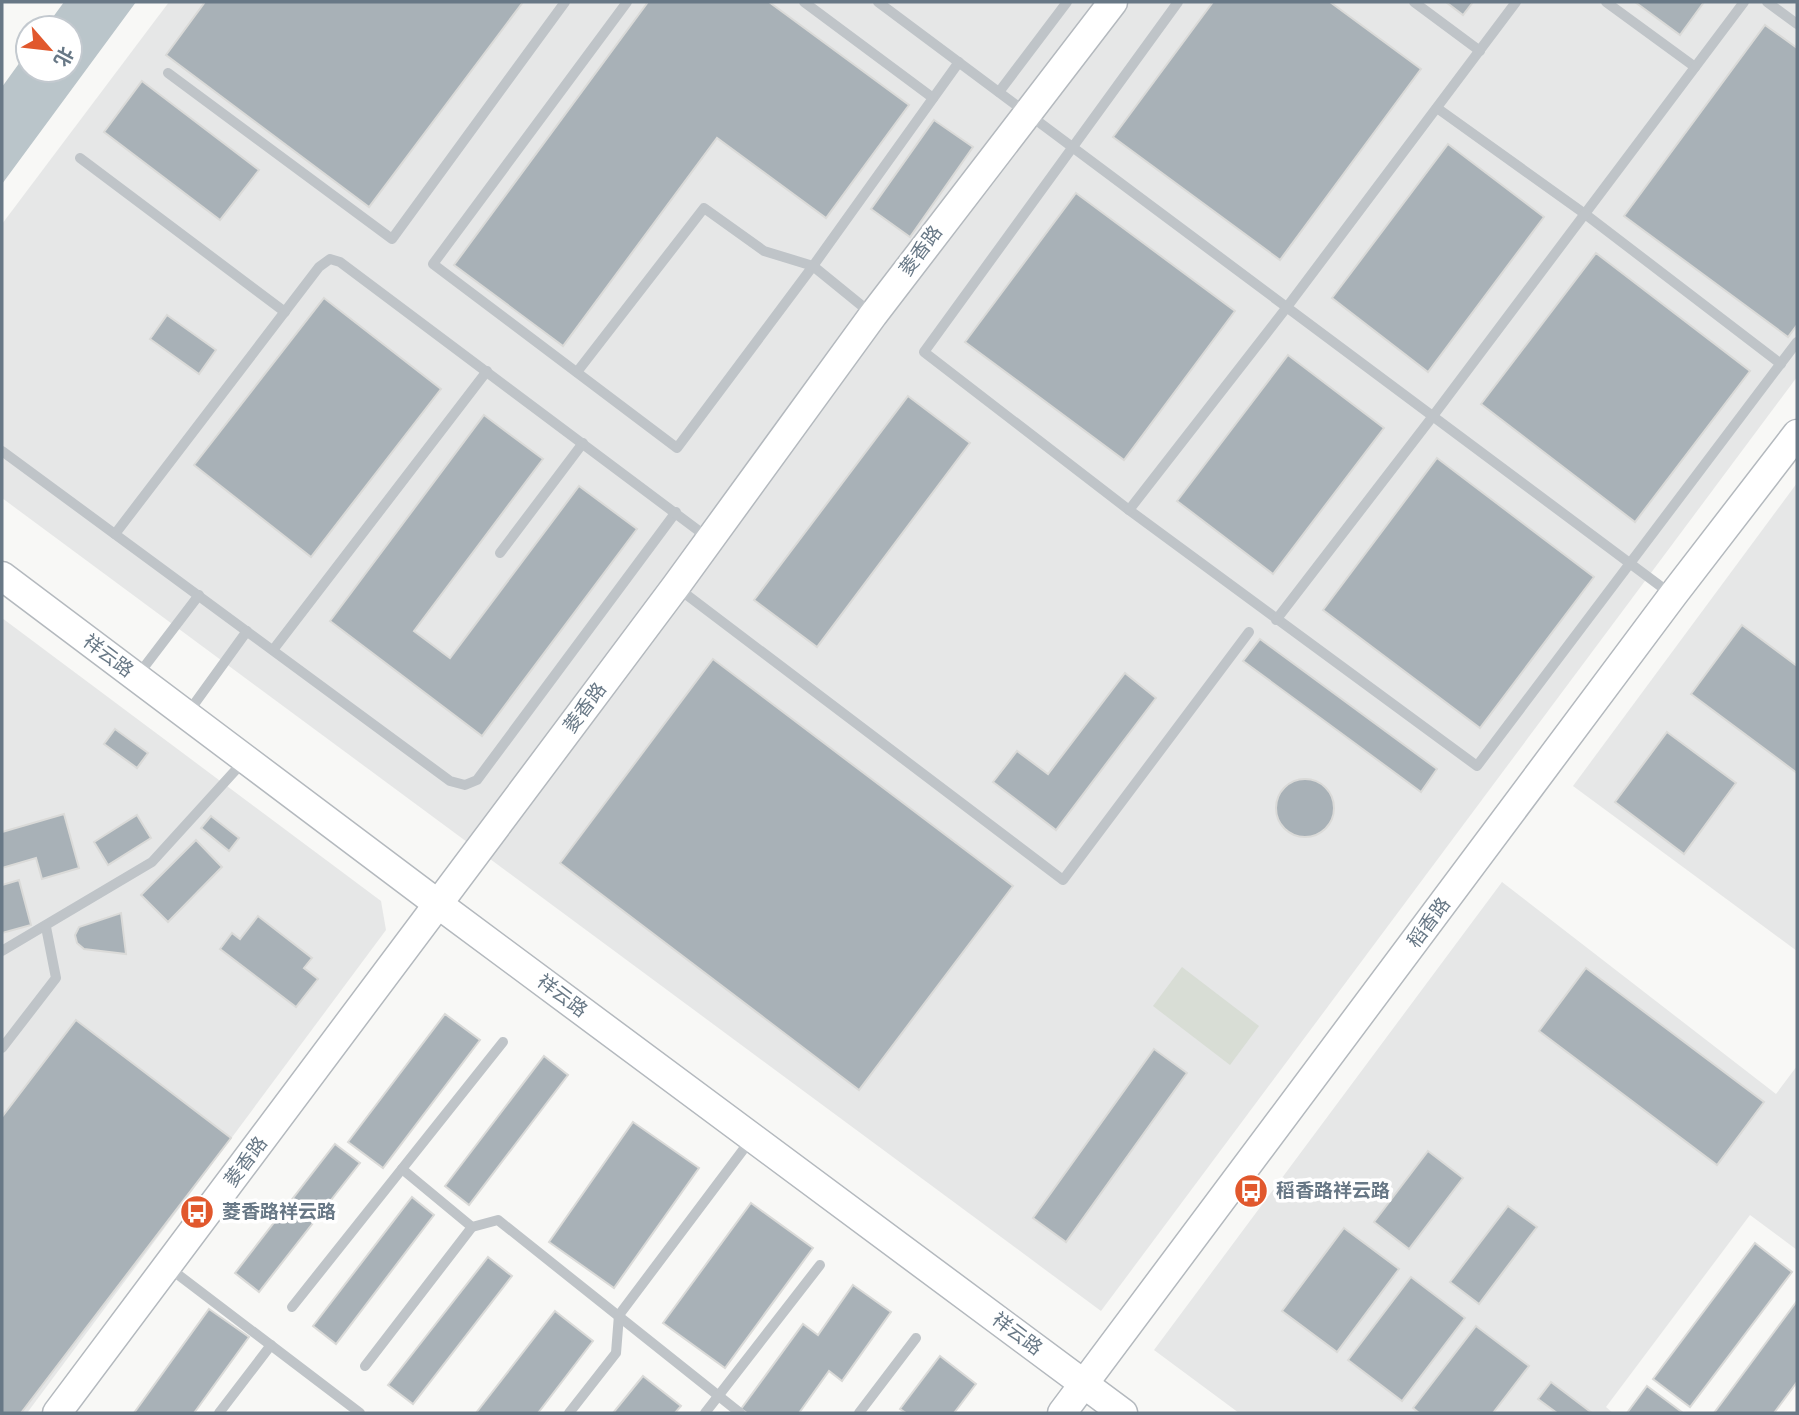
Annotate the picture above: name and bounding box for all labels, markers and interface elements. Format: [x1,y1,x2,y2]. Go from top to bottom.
north arrow [14,14,84,84]
text: 北 [47,42,79,71]
street label: 菱香路 [893,220,949,282]
street label: 祥云路 [77,628,139,684]
street label: 菱香路 [557,677,613,739]
street label: 稻香路 [1401,892,1457,954]
street label: 祥云路 [531,968,593,1024]
street label: 菱香路 [218,1131,274,1193]
bus stop icon: 稻香路祥云路 [1232,1172,1270,1210]
place label: 稻香路祥云路 [1276,1178,1390,1204]
bus stop icon: 菱香路祥云路 [178,1193,216,1231]
place label: 菱香路祥云路 [222,1199,336,1225]
street label: 祥云路 [986,1306,1048,1362]

